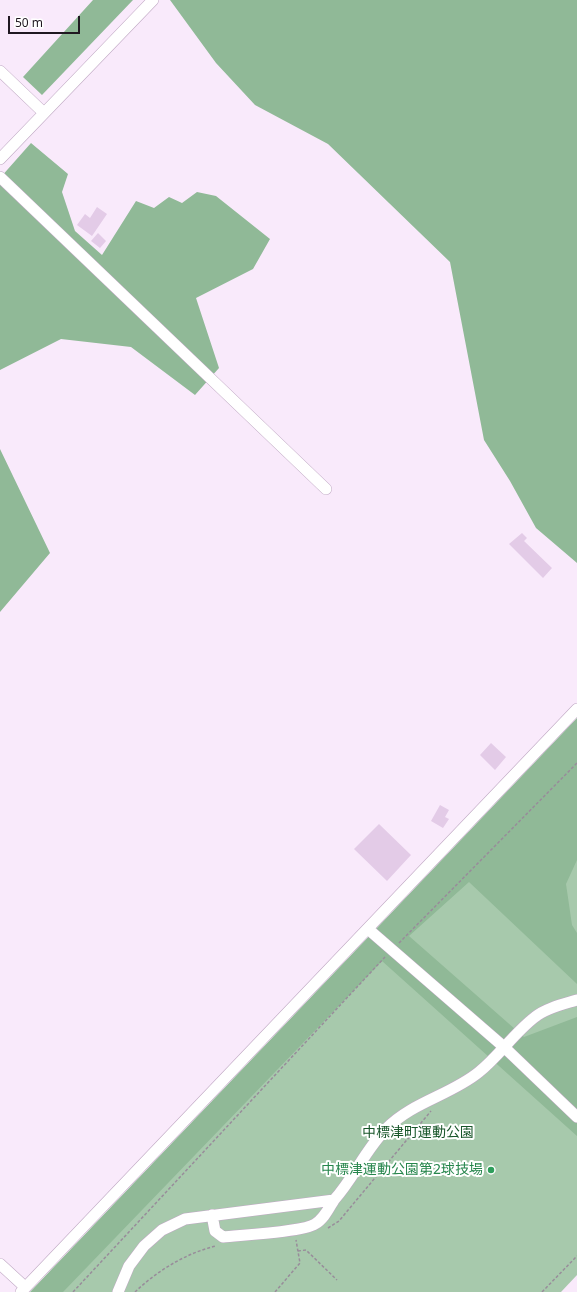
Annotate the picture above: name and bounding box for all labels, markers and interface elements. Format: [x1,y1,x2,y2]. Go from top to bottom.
scale bar [10,8,82,34]
text: 50 m [15,14,43,31]
park label: 中標津町運動公園 [362,1125,474,1141]
place label: 中標津運動公園第2球技場 [321,1162,483,1178]
marker: 中標津運動公園第2球技場 [486,1165,496,1175]

